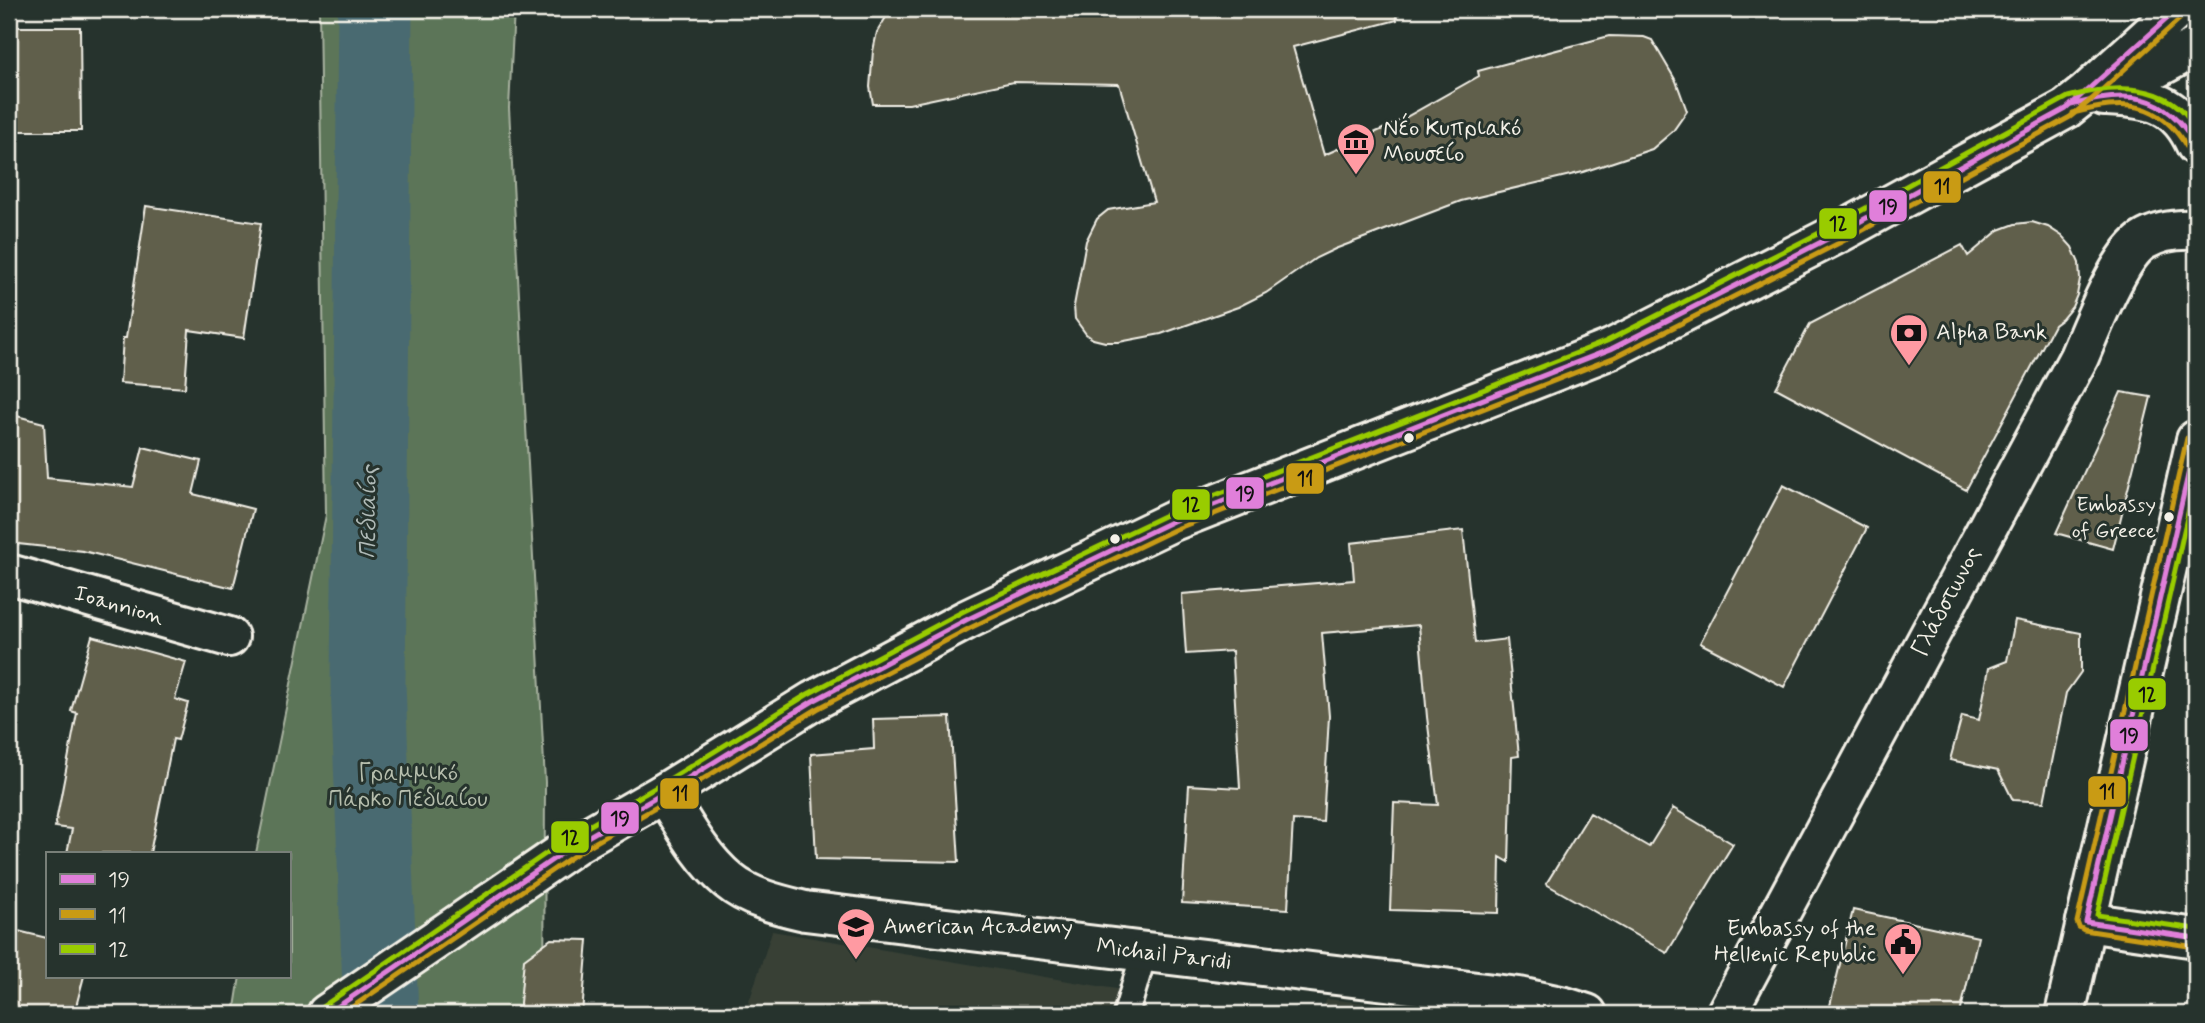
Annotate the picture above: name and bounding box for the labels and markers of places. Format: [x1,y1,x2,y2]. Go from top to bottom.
place label: Νέο Κυπριακό Μουσείο [1383,112,1521,170]
museum icon: Νέο Κυπριακό Μουσείο [1335,121,1377,176]
bank icon: Alpha Bank [1888,312,1930,367]
place label: Alpha Bank [1936,318,2047,348]
unlabelled marker [1402,431,1416,445]
place label: Embassy of Greece [2072,491,2156,545]
marker: Embassy of Greece [2162,510,2176,524]
unlabelled marker [1108,532,1122,546]
school or university icon: American Academy [835,906,877,961]
place label: American Academy [883,912,1073,942]
place label: Embassy of the Hellenic Republic [1714,914,1876,970]
public building icon: Embassy of the Hellenic Republic [1882,921,1924,976]

